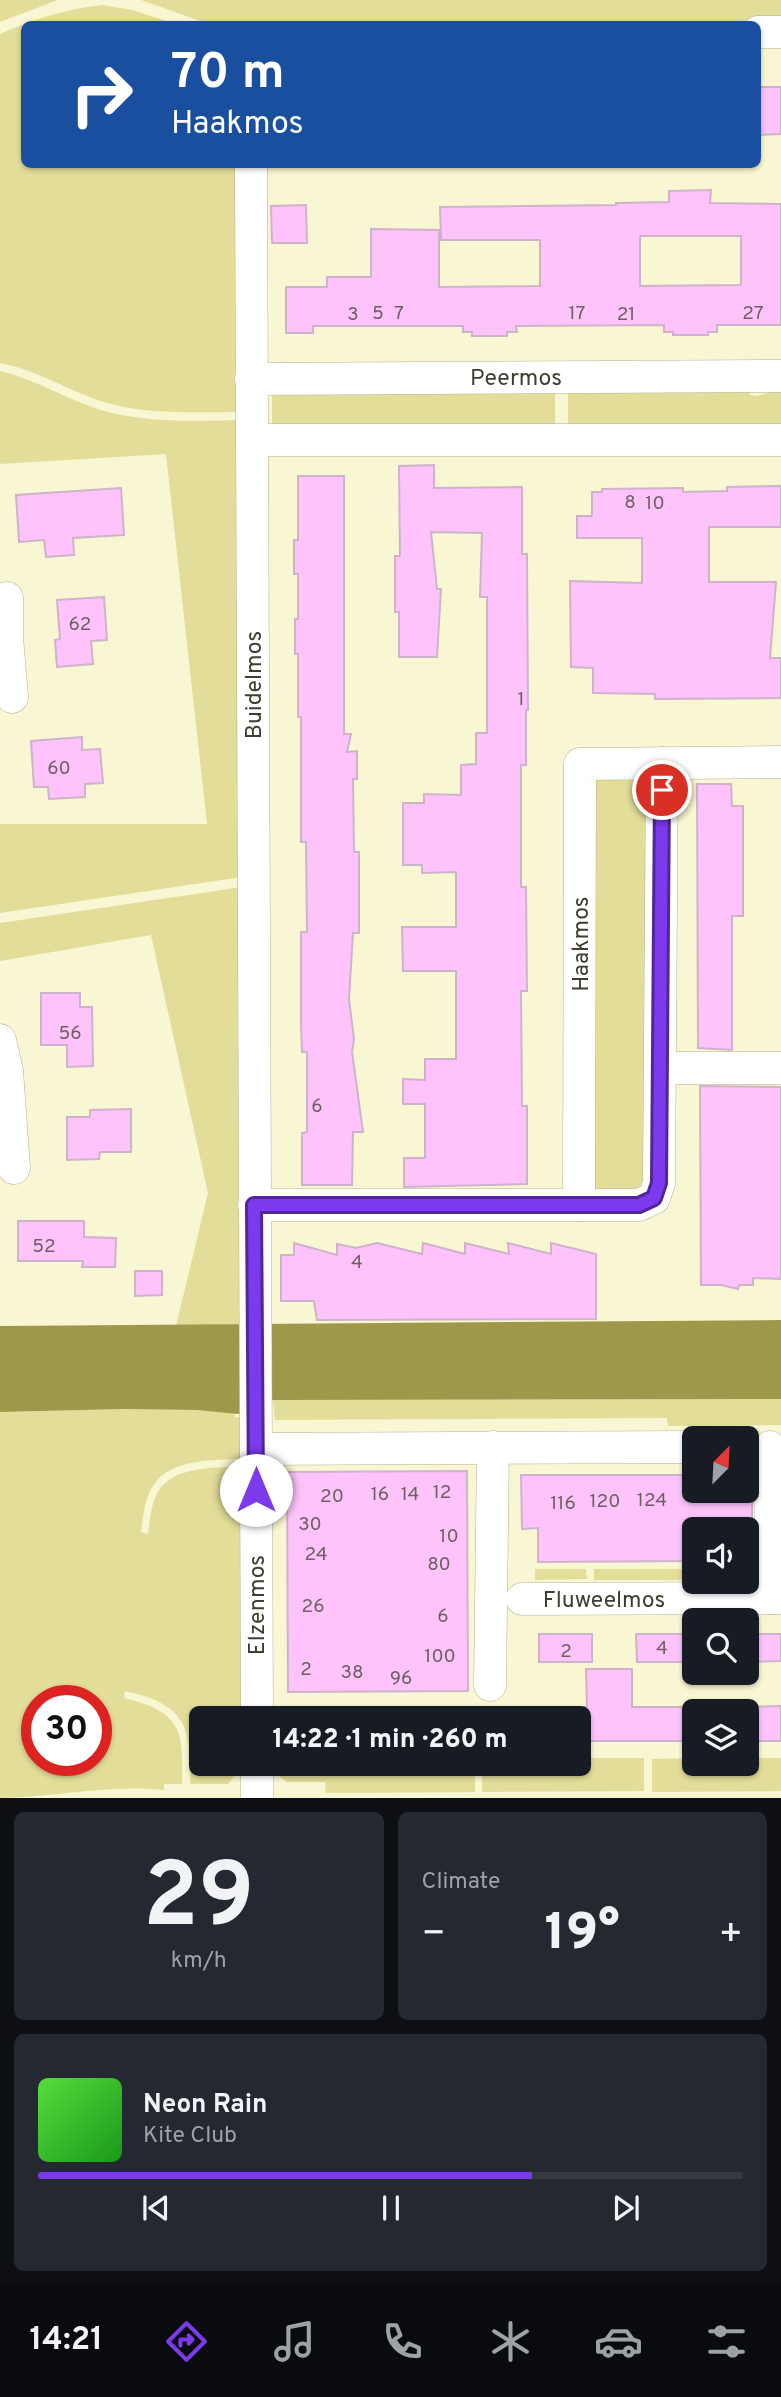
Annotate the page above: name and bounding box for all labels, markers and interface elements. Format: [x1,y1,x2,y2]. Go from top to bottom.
text: 70 m [171,44,285,106]
icon: right [56,49,147,140]
text: Haakmos [171,105,304,145]
house number: 5 [372,302,384,326]
house number: 7 [394,302,404,326]
house number: 17 [569,302,586,326]
house number: 27 [742,302,764,326]
house number: 3 [347,303,359,327]
house number: 21 [617,303,635,327]
street label: Peermos [470,365,562,394]
house number: 8 [624,491,636,515]
house number: 10 [645,492,665,516]
house number: 62 [69,613,91,637]
street label: Buidelmos [241,631,270,739]
house number: 1 [517,688,525,712]
house number: 60 [47,757,71,781]
pin [632,760,692,820]
icon: arrive [643,771,681,809]
street label: Haakmos [568,896,597,992]
house number: 56 [58,1022,82,1046]
house number: 6 [311,1095,323,1119]
house number: 52 [32,1235,56,1259]
house number: 4 [351,1251,363,1275]
north arrow [682,1426,760,1503]
map controls [682,1426,759,1776]
position arrow [219,1453,293,1527]
house number: 12 [433,1481,451,1505]
house number: 16 [371,1483,389,1507]
house number: 14 [401,1483,419,1507]
house number: 20 [320,1485,344,1509]
house number: 124 [637,1489,667,1513]
house number: 120 [590,1490,620,1514]
house number: 116 [550,1492,576,1516]
house number: 30 [298,1513,322,1537]
button: sound [682,1517,759,1594]
house number: 10 [439,1525,459,1549]
house number: 24 [304,1543,328,1567]
house number: 80 [427,1553,451,1577]
street label: Elzenmos [244,1555,273,1655]
street label: Fluweelmos [543,1587,665,1616]
house number: 26 [302,1595,324,1619]
house number: 6 [437,1605,449,1629]
button: search [682,1608,759,1685]
house number: 4 [656,1637,668,1661]
house number: 2 [560,1640,572,1664]
house number: 100 [424,1645,456,1669]
house number: 2 [300,1658,312,1682]
house number: 38 [340,1661,364,1685]
house number: 96 [390,1667,412,1691]
speed limit sign: 30 [21,1685,112,1776]
button: layers [682,1699,759,1776]
text: 14:22 · 1 min · 260 m [273,1724,507,1757]
text: 29 [143,1844,255,1959]
text: Climate [422,1868,500,1897]
text: 19° [545,1902,620,1968]
text: − [422,1911,446,1960]
text: + [718,1911,743,1960]
text: km/h [171,1947,227,1976]
text: Neon Rain [143,2089,268,2122]
text: Kite Club [143,2122,237,2151]
icon: previous [137,2189,175,2227]
icon: pause [372,2189,410,2227]
icon: next [607,2189,645,2227]
icon: directions [162,2317,211,2366]
icon: music [270,2317,319,2366]
icon: phone [378,2317,427,2366]
icon: climate [486,2317,535,2366]
icon: car [594,2317,643,2366]
icon: filters [702,2317,751,2366]
text: 14:21 [30,2321,103,2361]

